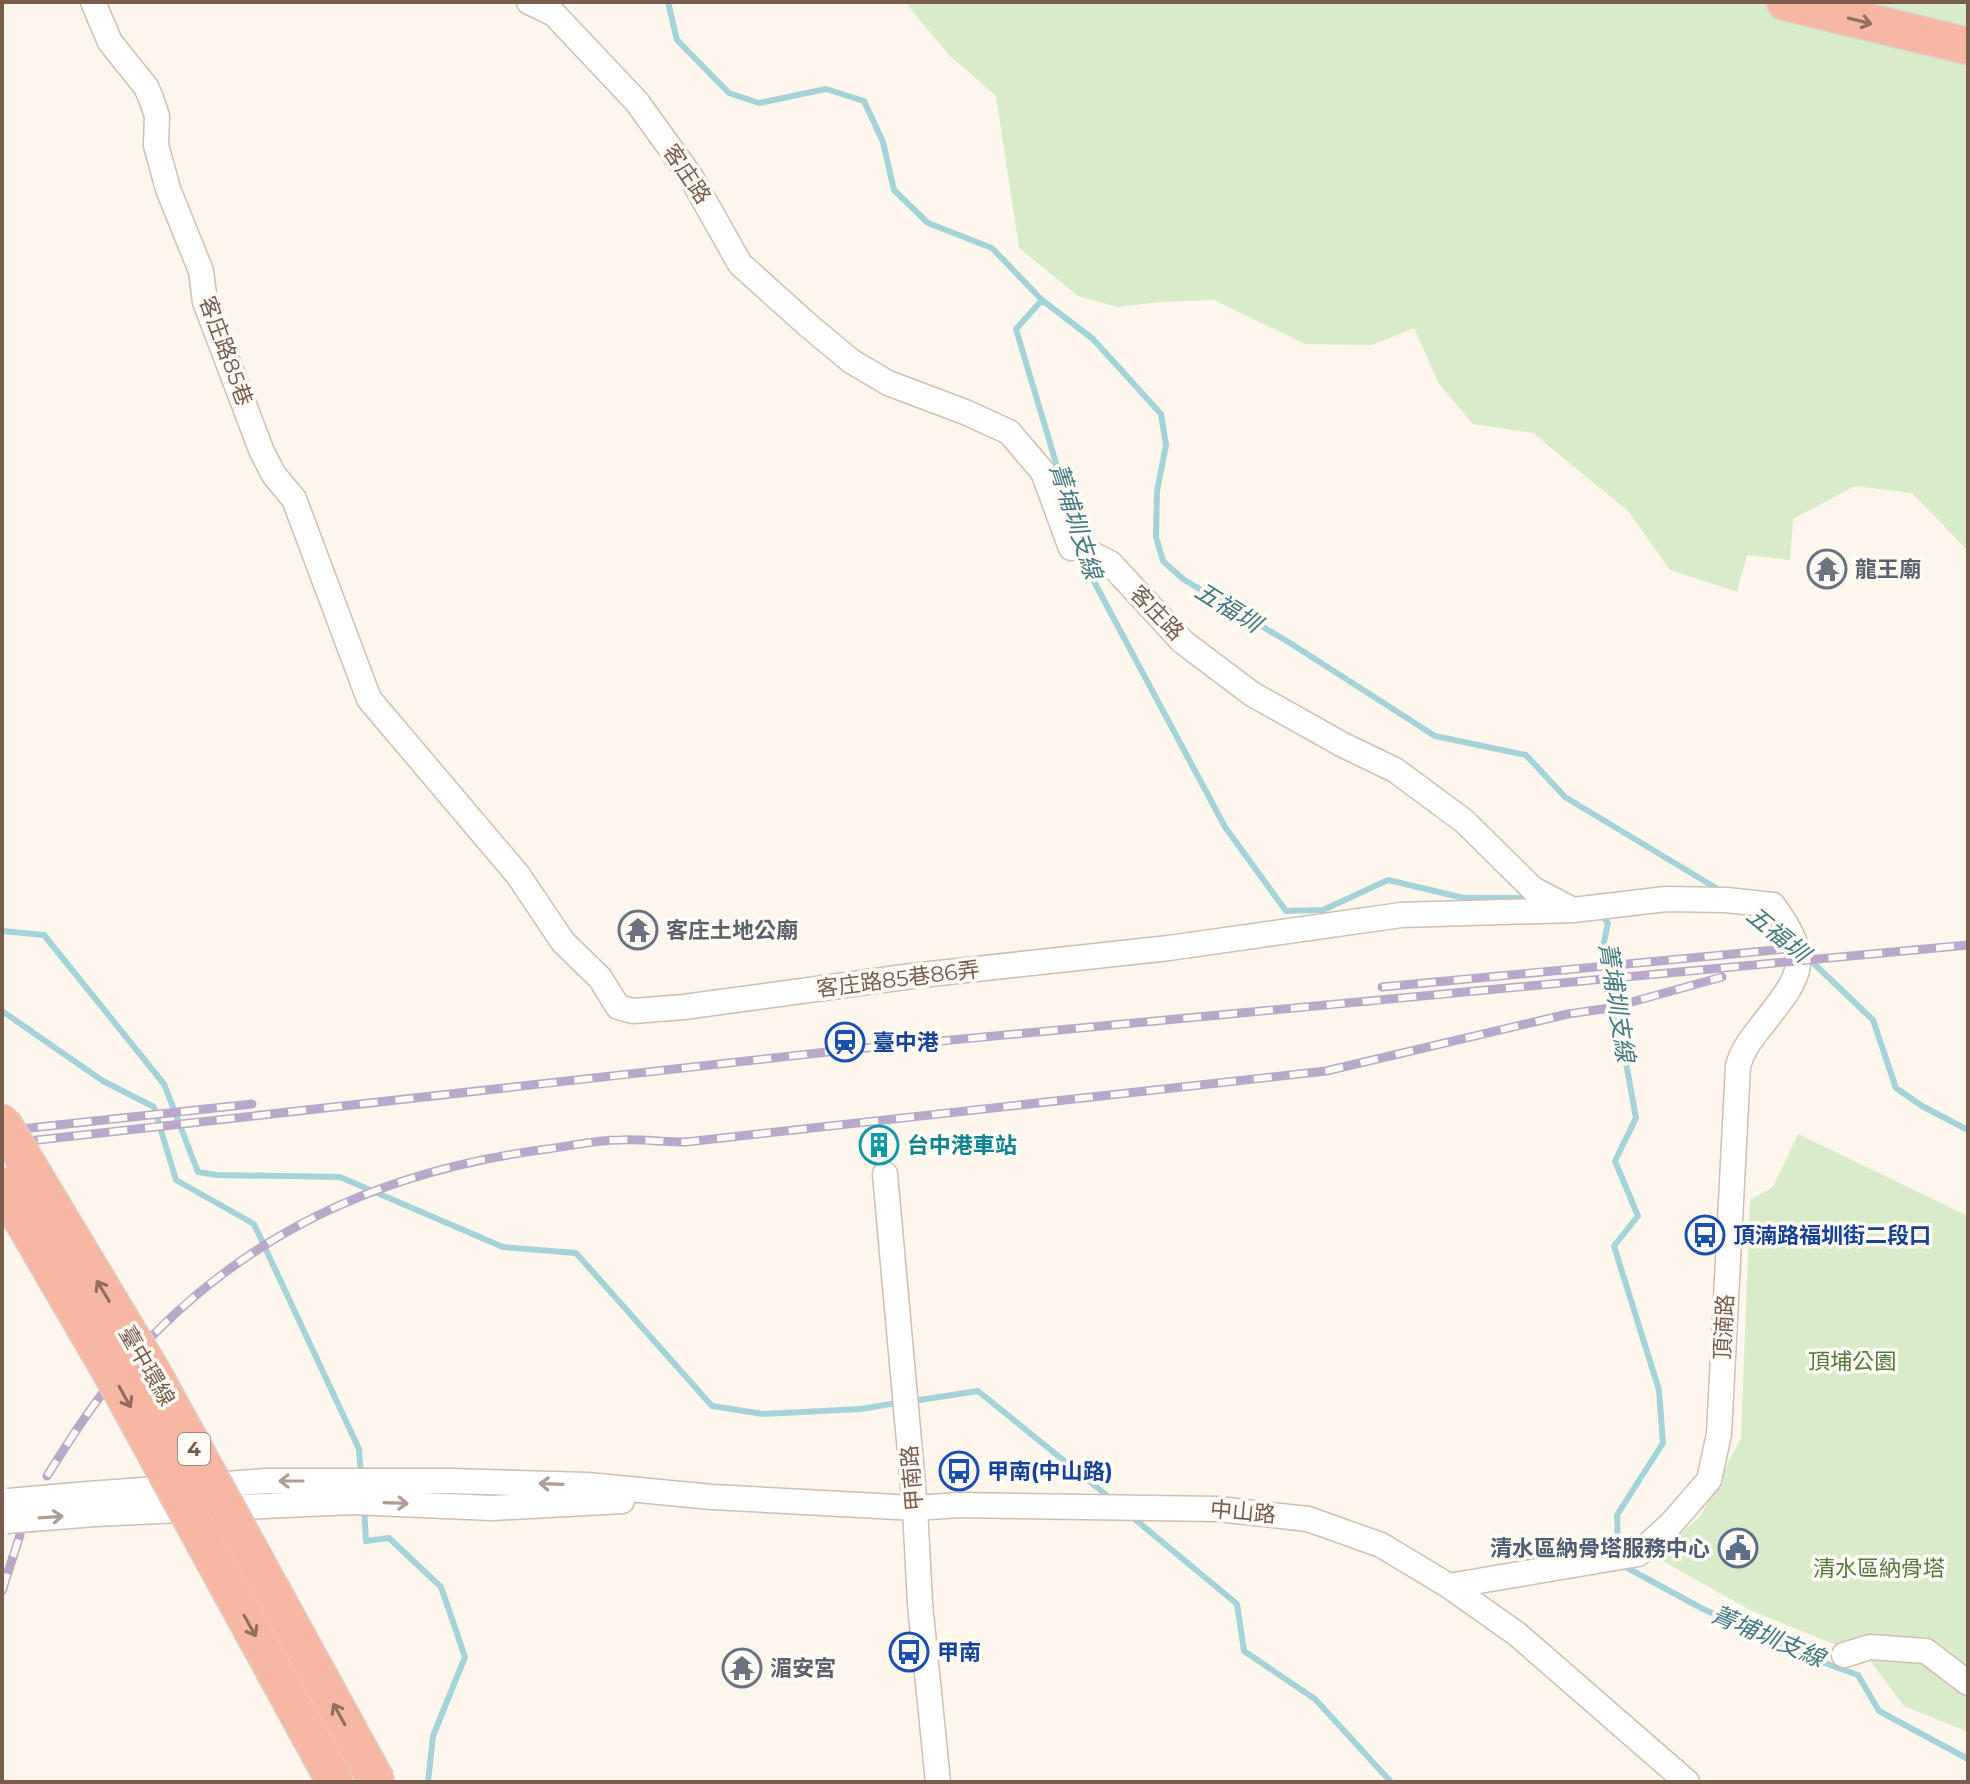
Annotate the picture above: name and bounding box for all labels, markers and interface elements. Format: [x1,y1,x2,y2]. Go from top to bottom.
one-way arrow [1847,15,1873,30]
street label: 客庄路 [657,139,717,209]
street label: 客庄路85巷 [194,293,258,409]
water label: 菁埔圳支線 [1044,459,1109,585]
temple icon: 龍王廟 [1806,548,1848,590]
place label: 龍王廟 [1855,556,1921,583]
water label: 五福圳 [1190,576,1269,640]
street label: 客庄路 [1124,580,1190,646]
water label: 五福圳 [1741,900,1817,970]
temple icon: 客庄土地公廟 [617,909,659,951]
place label: 客庄土地公廟 [666,917,798,944]
water label: 菁埔圳支線 [1593,940,1641,1066]
street label: 客庄路85巷86弄 [815,956,981,1002]
station icon: 臺中港 [824,1021,866,1063]
place label: 臺中港 [873,1029,939,1056]
building icon: 台中港車站 [858,1124,900,1166]
place label: 台中港車站 [907,1132,1017,1159]
bus stop icon: 頂湳路福圳街二段口 [1684,1214,1726,1256]
place label: 頂湳路福圳街二段口 [1733,1222,1931,1249]
one-way arrow [95,1280,111,1303]
street label: 頂湳路 [1709,1293,1739,1361]
street label: 臺中環線 [113,1321,181,1411]
park label: 頂埔公園 [1808,1348,1896,1375]
one-way arrow [118,1385,133,1409]
road number: 4 [178,1433,210,1465]
street label: 甲南路 [896,1444,928,1512]
bus stop icon: 甲南(中山路) [938,1450,980,1492]
place label: 甲南(中山路) [987,1458,1113,1485]
one-way arrow [278,1473,305,1489]
one-way arrow [538,1476,565,1491]
one-way arrow [382,1495,409,1510]
street label: 中山路 [1209,1496,1277,1528]
one-way arrow [37,1509,64,1524]
public building icon: 清水區納骨塔服務中心 [1717,1527,1759,1569]
place label: 清水區納骨塔服務中心 [1490,1535,1710,1562]
park label: 清水區納骨塔 [1813,1555,1945,1582]
water label: 菁埔圳支線 [1707,1599,1832,1674]
one-way arrow [243,1613,258,1637]
bus stop icon: 甲南 [888,1631,930,1673]
place label: 甲南 [937,1639,981,1666]
temple icon: 湄安宮 [721,1647,763,1689]
place label: 湄安宮 [770,1655,836,1682]
one-way arrow [331,1702,346,1726]

